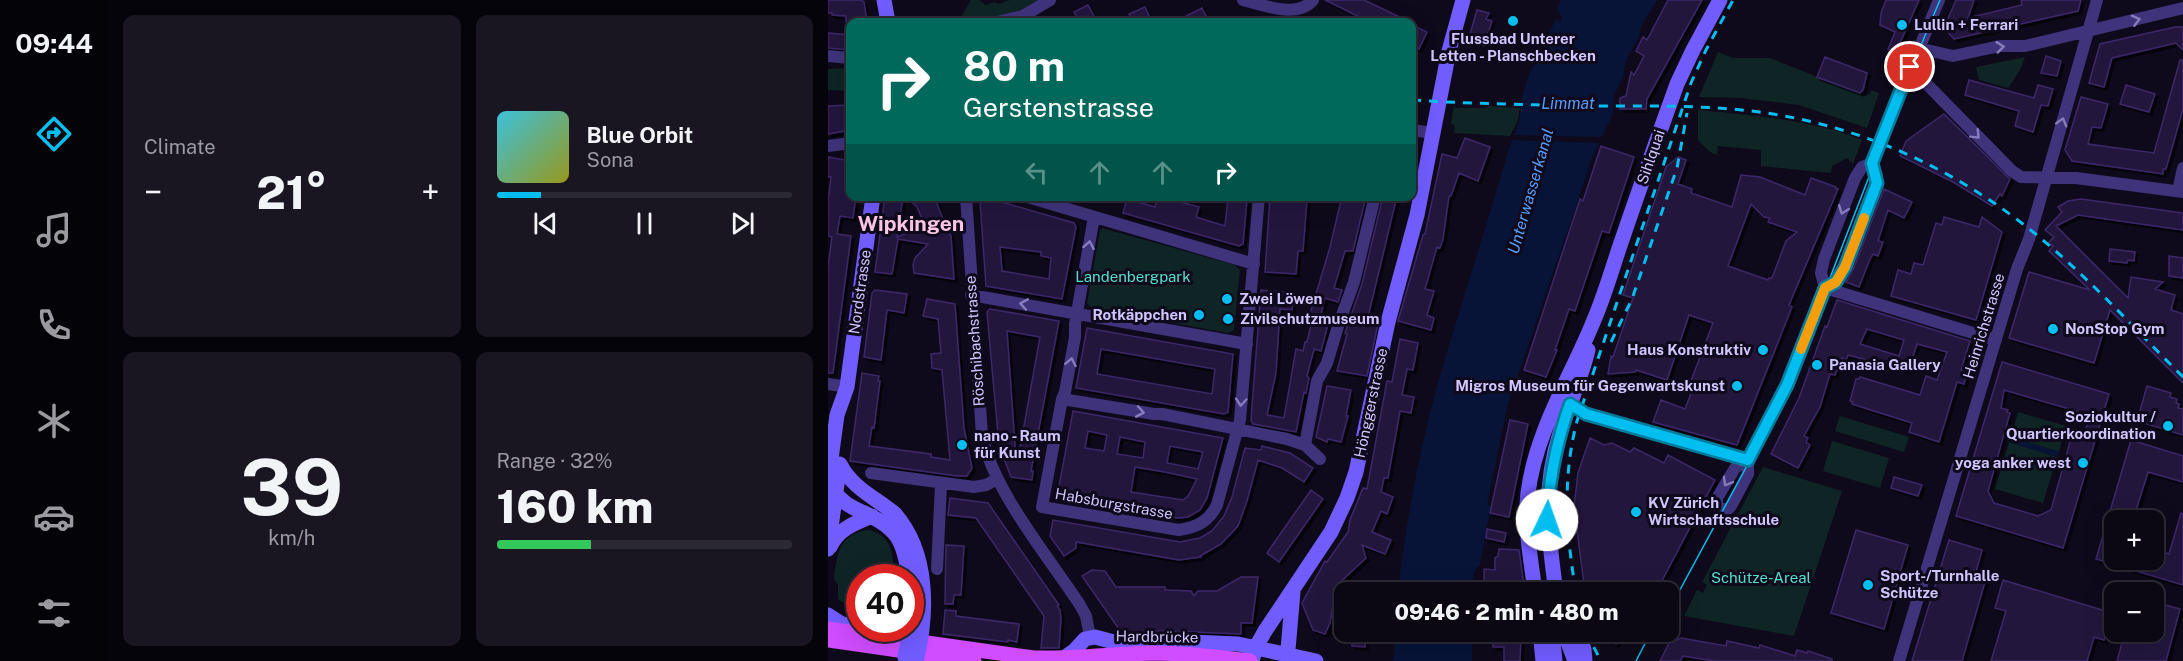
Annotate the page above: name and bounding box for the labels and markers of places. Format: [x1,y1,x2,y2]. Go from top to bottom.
marker: Flussbad Unterer Letten - Planschbecken [1506,14,1520,28]
place label: Lullin + Ferrari [1914,16,2018,33]
marker: Lullin + Ferrari [1895,18,1909,32]
place label: Flussbad Unterer Letten - Planschbecken [1430,30,1596,64]
pin [1884,41,1935,92]
place label: Zwei Löwen [1239,290,1323,307]
marker: Zwei Löwen [1220,292,1234,306]
place label: Rotkäppchen [1092,306,1187,323]
marker: Rotkäppchen [1192,308,1206,322]
place label: Zivilschutzmuseum [1240,310,1379,327]
marker: Zivilschutzmuseum [1221,312,1235,326]
place label: NonStop Gym [2065,320,2165,337]
marker: NonStop Gym [2046,322,2060,336]
place label: Haus Konstruktiv [1627,341,1751,358]
marker: Haus Konstruktiv [1756,343,1770,357]
place label: Panasia Gallery [1829,356,1941,373]
marker: Panasia Gallery [1810,358,1824,372]
place label: Migros Museum für Gegenwartskunst [1455,377,1725,394]
marker: Migros Museum für Gegenwartskunst [1730,379,1744,393]
place label: Soziokultur / Quartierkoordination [2006,408,2156,442]
marker: Soziokultur / Quartierkoordination [2161,419,2175,433]
place label: nano - Raum für Kunst [974,427,1061,461]
marker: nano - Raum für Kunst [955,438,969,452]
place label: yoga anker west [1955,454,2071,471]
marker: yoga anker west [2076,456,2090,470]
place label: KV Zürich Wirtschaftsschule [1648,494,1779,528]
marker: KV Zürich Wirtschaftsschule [1629,505,1643,519]
place label: Sport-/Turnhalle Schütze [1880,567,1999,601]
marker: Sport-/Turnhalle Schütze [1861,578,1875,592]

